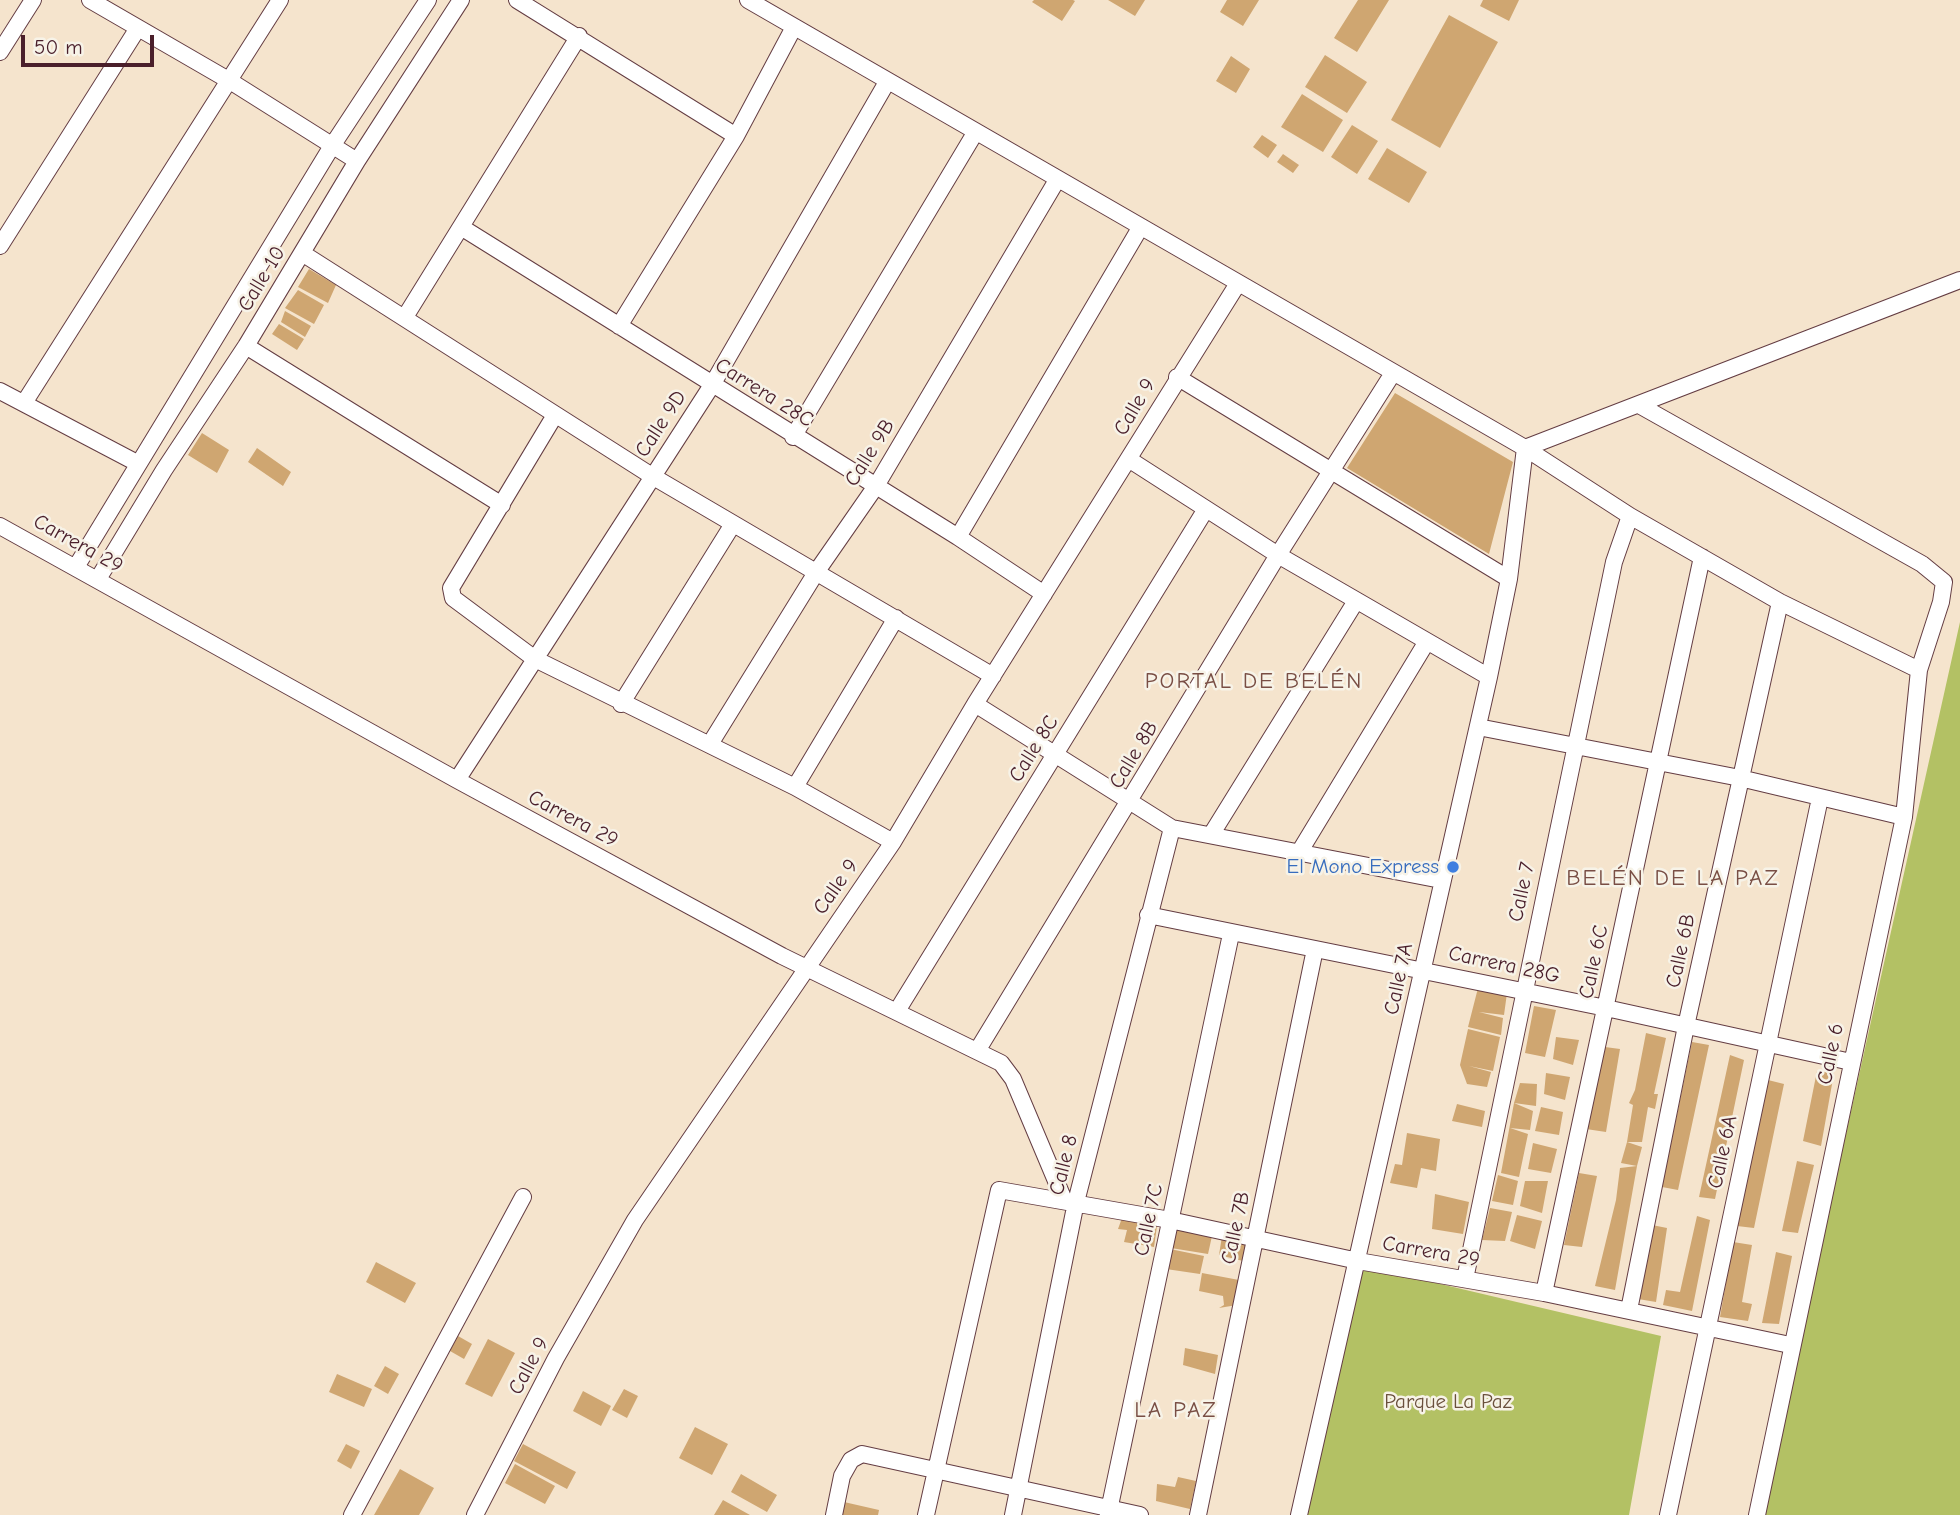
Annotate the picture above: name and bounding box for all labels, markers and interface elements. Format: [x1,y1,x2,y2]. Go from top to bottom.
scale bar [24,21,158,65]
text: 50 m [34,35,83,59]
street label: Calle 10 [233,242,291,316]
street label: Carrera 28C [710,353,818,433]
street label: Calle 9 [1109,374,1161,440]
street label: Calle 9D [630,386,692,462]
street label: Calle 9B [840,415,900,491]
street label: Carrera 29 [29,509,127,579]
district label: PORTAL DE BELÉN [1147,667,1361,695]
street label: Calle 8C [1004,711,1064,787]
street label: Calle 8B [1104,717,1164,793]
street label: Carrera 29 [524,785,622,853]
place label: El Mono Express [1287,854,1439,880]
street label: Calle 9 [808,855,864,919]
marker: El Mono Express [1445,859,1461,875]
street label: Calle 7 [1503,860,1541,924]
district label: BELÉN DE LA PAZ [1568,864,1778,892]
street label: Calle 6B [1661,912,1701,990]
street label: Calle 6C [1574,923,1614,1001]
street label: Calle 7A [1379,941,1419,1017]
street label: Carrera 28G [1446,941,1562,989]
street label: Calle 6 [1812,1021,1850,1087]
street label: Calle 6A [1703,1113,1743,1191]
street label: Calle 8 [1044,1132,1084,1198]
street label: Calle 7C [1129,1182,1169,1258]
street label: Calle 7B [1216,1189,1256,1267]
street label: Carrera 29 [1380,1231,1482,1273]
street label: Calle 9 [503,1333,555,1399]
park label: Parque La Paz [1384,1389,1512,1415]
district label: LA PAZ [1135,1396,1217,1424]

